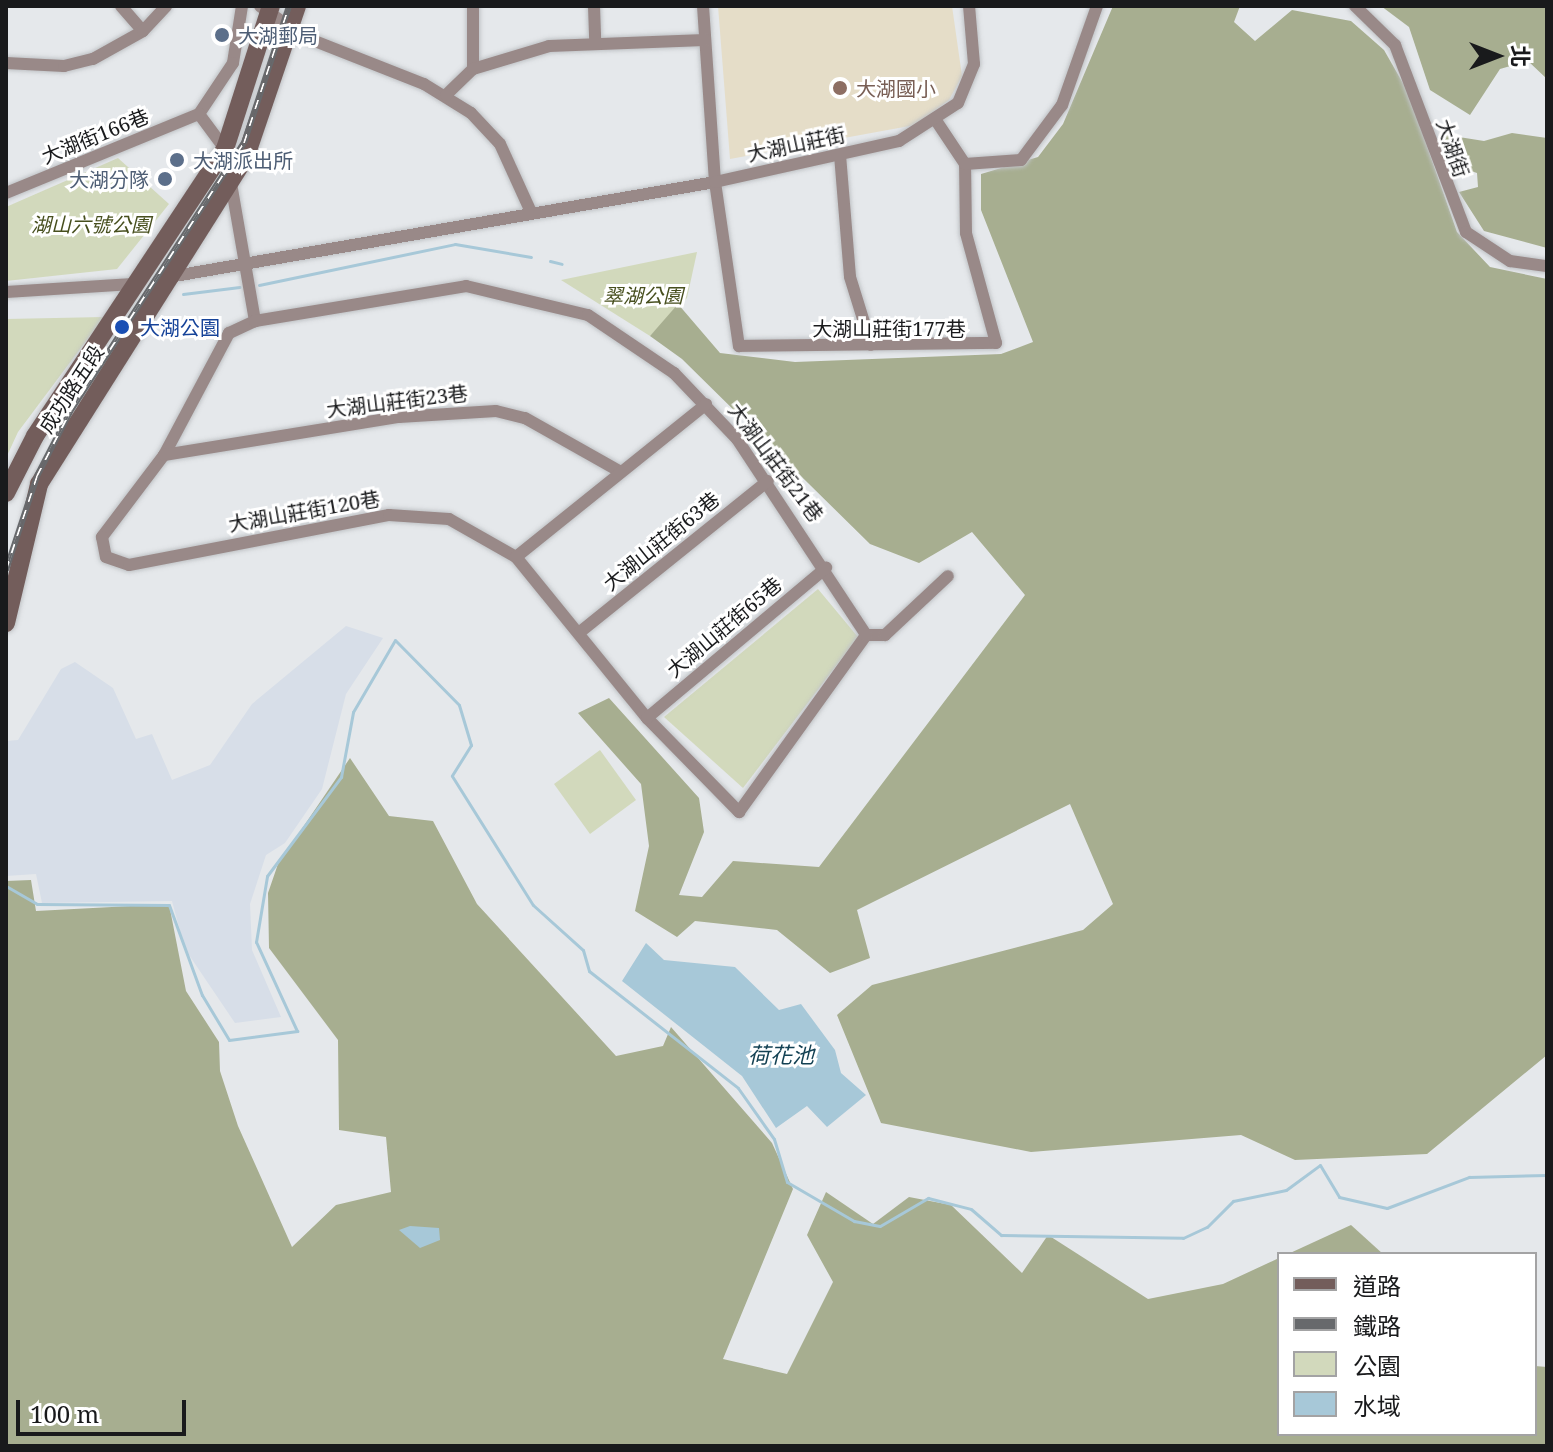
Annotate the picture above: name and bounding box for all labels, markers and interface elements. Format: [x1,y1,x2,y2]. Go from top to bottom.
north arrow [1457,16,1537,96]
place label: 大湖郵局 [238,23,318,47]
marker: 大湖郵局 [213,26,231,44]
text: 北 [1506,45,1536,67]
place label: 大湖國小 [856,76,936,100]
marker: 大湖國小 [831,79,849,97]
street label: 大湖街166巷 [38,104,152,168]
street label: 大湖街 [1432,116,1474,180]
street label: 大湖山莊街 [745,122,847,166]
place label: 大湖派出所 [193,148,293,172]
marker: 大湖派出所 [168,151,186,169]
place label: 大湖分隊 [69,167,149,191]
marker: 大湖分隊 [156,170,174,188]
park label: 湖山六號公園 [31,212,151,236]
park label: 翠湖公園 [603,283,683,307]
place label: 大湖公園 [140,315,220,339]
marker: 大湖公園 [111,316,133,338]
street label: 大湖山莊街177巷 [812,316,966,340]
street label: 成功路五段 [34,341,108,437]
street label: 大湖山莊街23巷 [325,380,469,422]
street label: 大湖山莊街21巷 [724,398,828,526]
street label: 大湖山莊街120巷 [226,486,382,536]
street label: 大湖山莊街63巷 [598,487,724,595]
street label: 大湖山莊街65巷 [662,572,786,682]
water label: 荷花池 [748,1042,814,1068]
legend [1277,1252,1537,1436]
text: 道路 [1353,1269,1401,1302]
text: 鐵路 [1353,1309,1401,1342]
text: 公園 [1353,1349,1401,1382]
scale bar [20,1384,190,1434]
text: 水域 [1353,1389,1401,1422]
text: 100 m [30,1397,99,1430]

